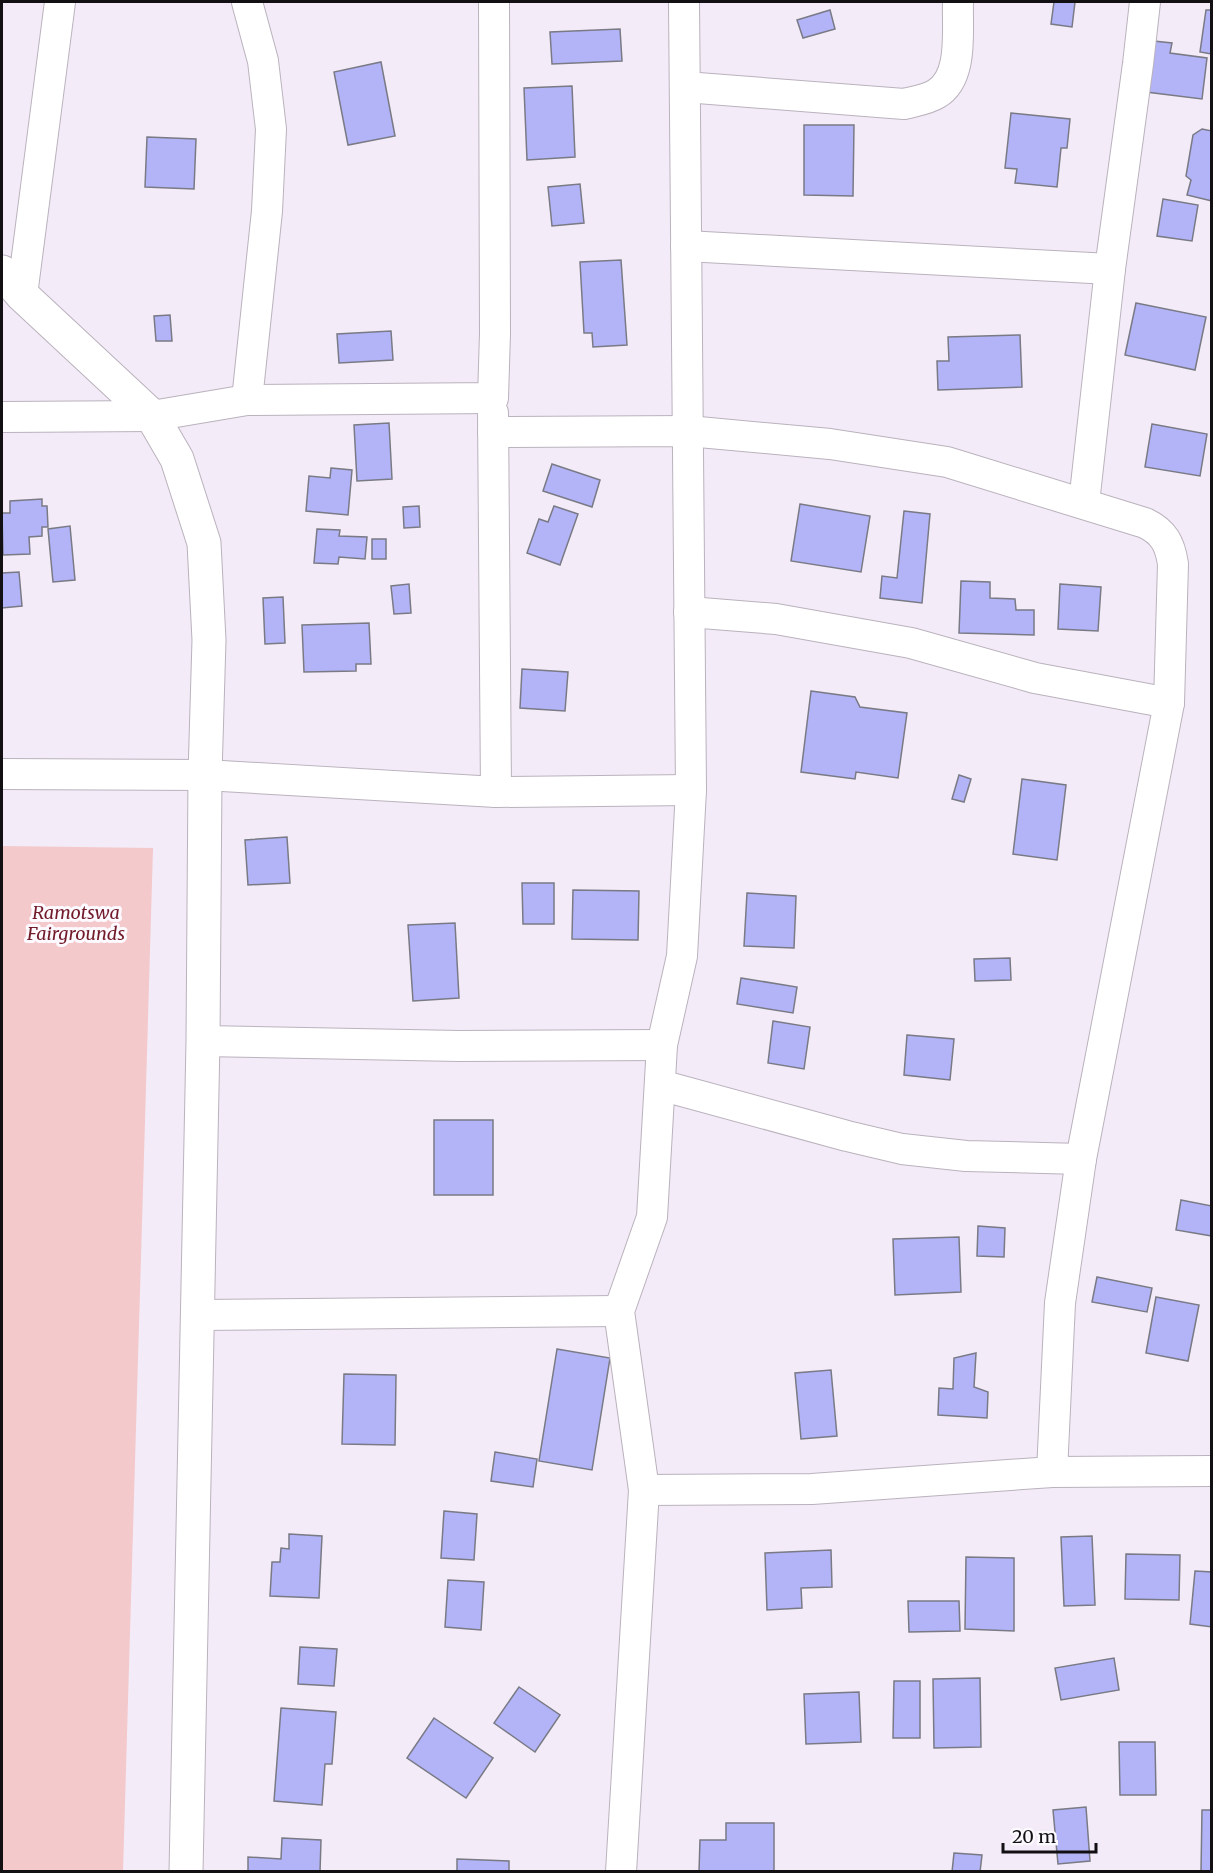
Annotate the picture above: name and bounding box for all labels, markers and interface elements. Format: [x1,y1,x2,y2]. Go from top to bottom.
park label: Ramotswa Fairgrounds [26,901,125,945]
scale bar [1003,1816,1096,1854]
text: 20 m [1012,1825,1056,1848]

